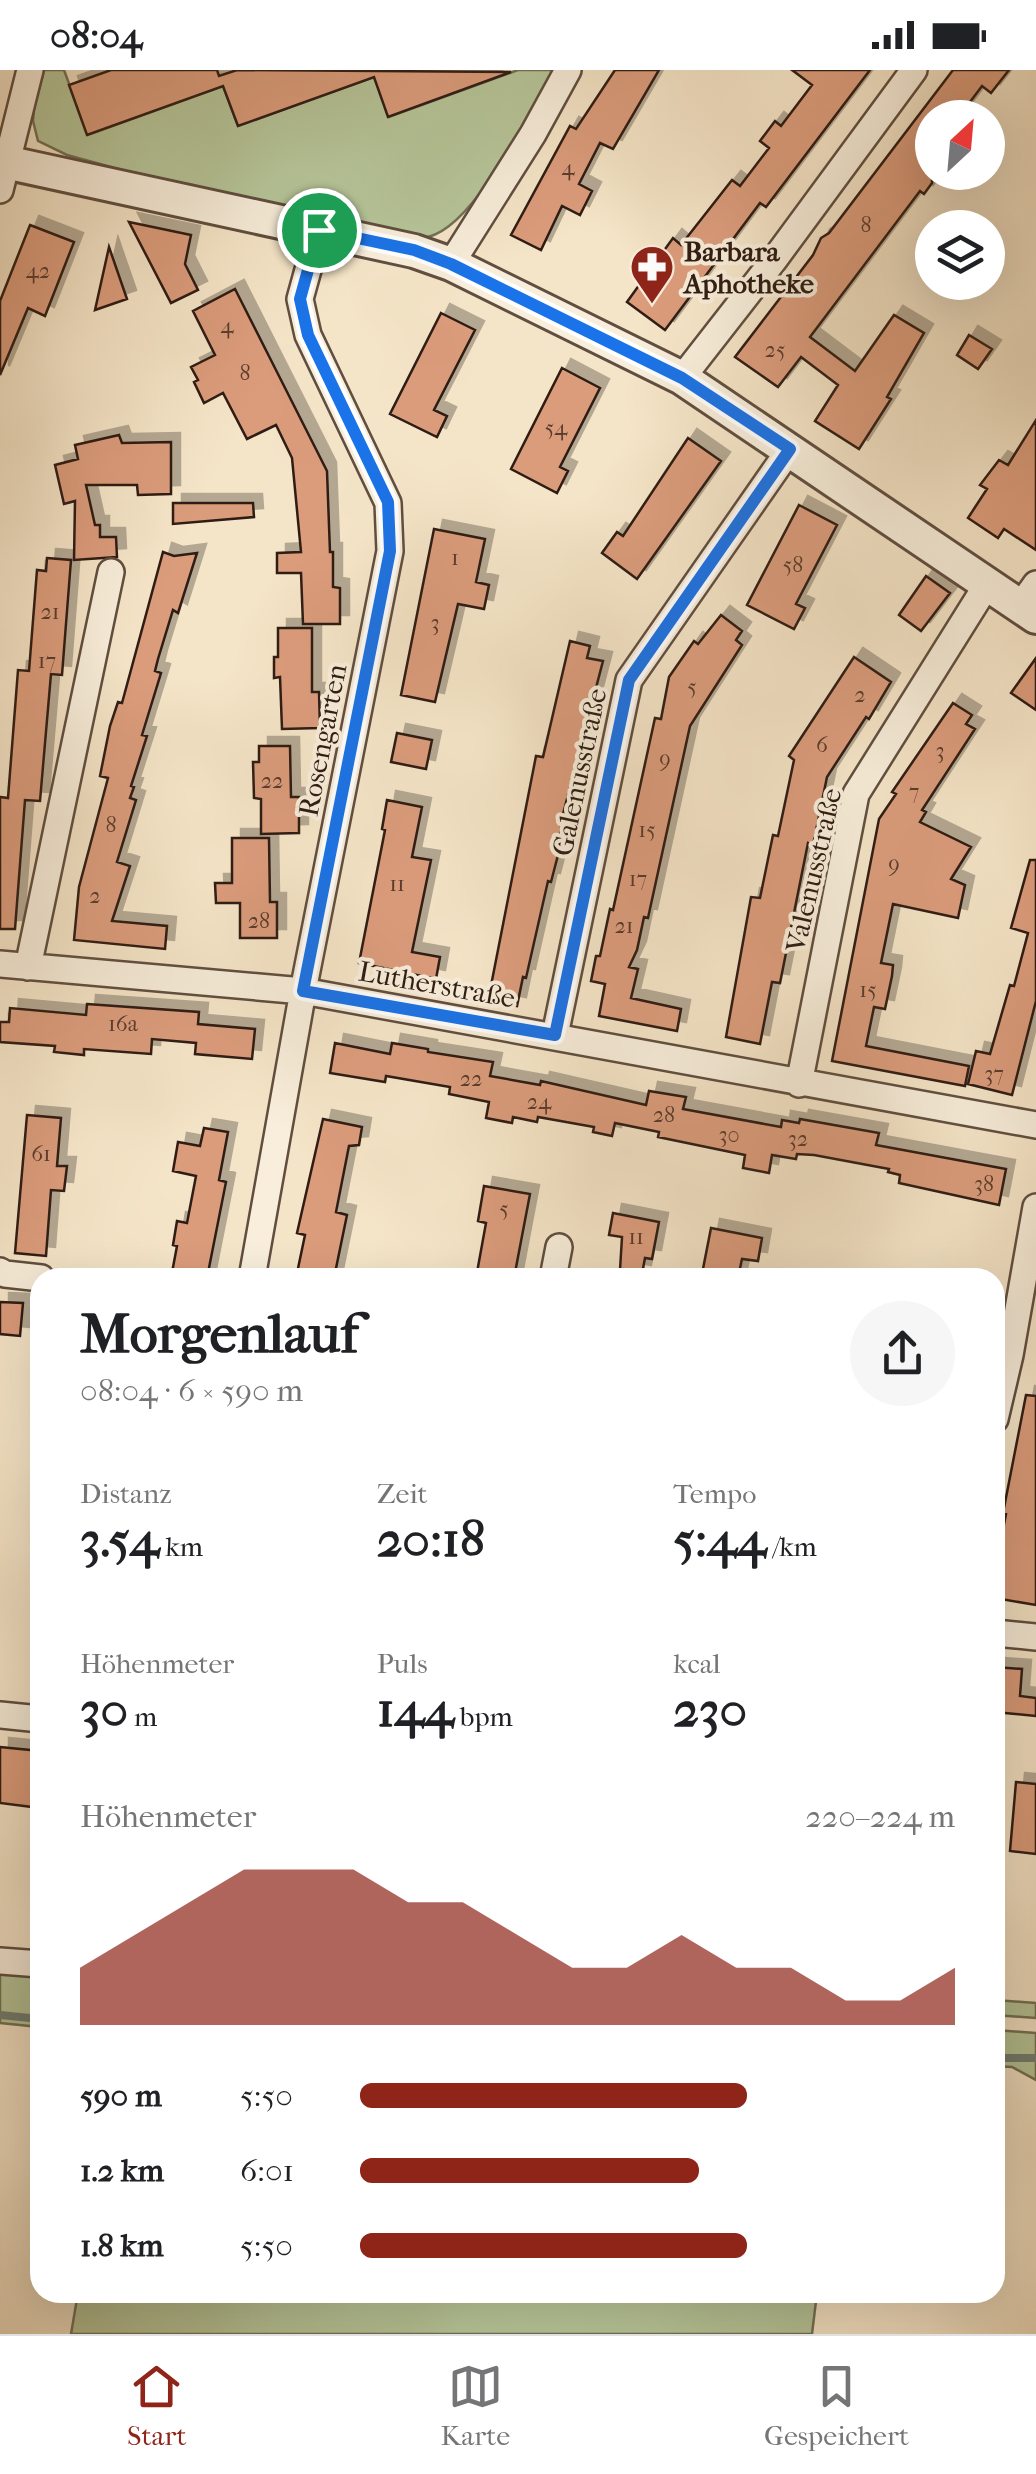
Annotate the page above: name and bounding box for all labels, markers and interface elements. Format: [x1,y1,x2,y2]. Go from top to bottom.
text: 08:04 [50,13,142,58]
north arrow [915,100,1005,190]
map controls [915,100,1005,300]
house number: 4 [562,155,576,181]
pin [277,188,362,273]
icon: arrive [292,203,347,258]
button: layers [915,210,1005,300]
house number: 8 [860,212,872,238]
place label: Barbara Aphotheke [682,235,814,300]
pharmacy icon: Barbara Aphotheke [629,244,675,305]
house number: 42 [26,258,50,284]
house number: 4 [221,313,235,339]
house number: 25 [765,337,785,363]
house number: 8 [239,360,251,386]
house number: 54 [545,415,568,441]
house number: 1 [451,545,459,571]
house number: 58 [783,552,803,578]
house number: 21 [40,599,60,625]
house number: 3 [430,610,440,636]
house number: 17 [38,648,56,674]
street label: Rosengarten [292,661,353,819]
house number: 5 [687,674,697,700]
house number: 2 [854,682,866,708]
street label: Galenusstraße [546,685,613,859]
house number: 6 [816,732,828,758]
house number: 3 [935,738,945,764]
house number: 9 [659,746,671,772]
house number: 22 [261,768,283,794]
house number: 7 [909,779,919,805]
street label: Valenusstraße [778,785,848,956]
house number: 8 [105,812,117,838]
house number: 15 [638,817,656,843]
house number: 9 [888,851,900,877]
house number: 17 [629,866,647,892]
house number: 11 [389,871,405,897]
house number: 2 [89,883,101,909]
house number: 28 [248,908,270,934]
house number: 21 [614,913,634,939]
street label: Lutherstraße [356,954,518,1015]
house number: 15 [859,977,877,1003]
house number: 16a [108,1011,139,1037]
house number: 37 [984,1061,1004,1087]
house number: 22 [460,1066,482,1092]
house number: 24 [527,1089,552,1115]
house number: 28 [653,1102,675,1128]
house number: 30 [718,1122,740,1148]
house number: 32 [788,1126,808,1152]
house number: 61 [31,1141,51,1167]
house number: 38 [974,1171,994,1197]
house number: 5 [499,1196,509,1222]
house number: 11 [628,1224,644,1250]
button: share [850,1301,955,1406]
text: Morgenlauf [80,1302,359,1366]
text: 08:04 · 6 × 590 m [80,1372,303,1409]
text: Distanz [80,1477,172,1510]
text: Zeit [377,1477,428,1510]
text: Tempo [673,1477,756,1510]
text: 3.54 [80,1510,159,1569]
text: 20:18 [377,1510,485,1569]
text: 5:44 [673,1510,766,1569]
text: km [159,1530,203,1563]
text: /km [766,1530,817,1563]
text: Höhenmeter [80,1647,234,1680]
text: Puls [377,1647,427,1680]
text: kcal [673,1647,720,1680]
text: 30 [80,1680,128,1739]
text: 144 [377,1680,454,1739]
text: 230 [673,1680,747,1739]
text: m [128,1700,157,1733]
text: bpm [454,1700,513,1733]
text: Höhenmeter [80,1798,256,1835]
text: 220–224 m [805,1798,955,1835]
text: 590 m [80,2077,162,2114]
text: 5:50 [240,2077,293,2114]
text: 1.2 km [80,2152,164,2189]
text: 6:01 [240,2152,294,2189]
text: 1.8 km [80,2227,164,2264]
text: 5:50 [240,2227,293,2264]
tab: Start [127,2359,186,2452]
tab: Karte [441,2359,510,2452]
tab: Gespeichert [764,2359,909,2452]

